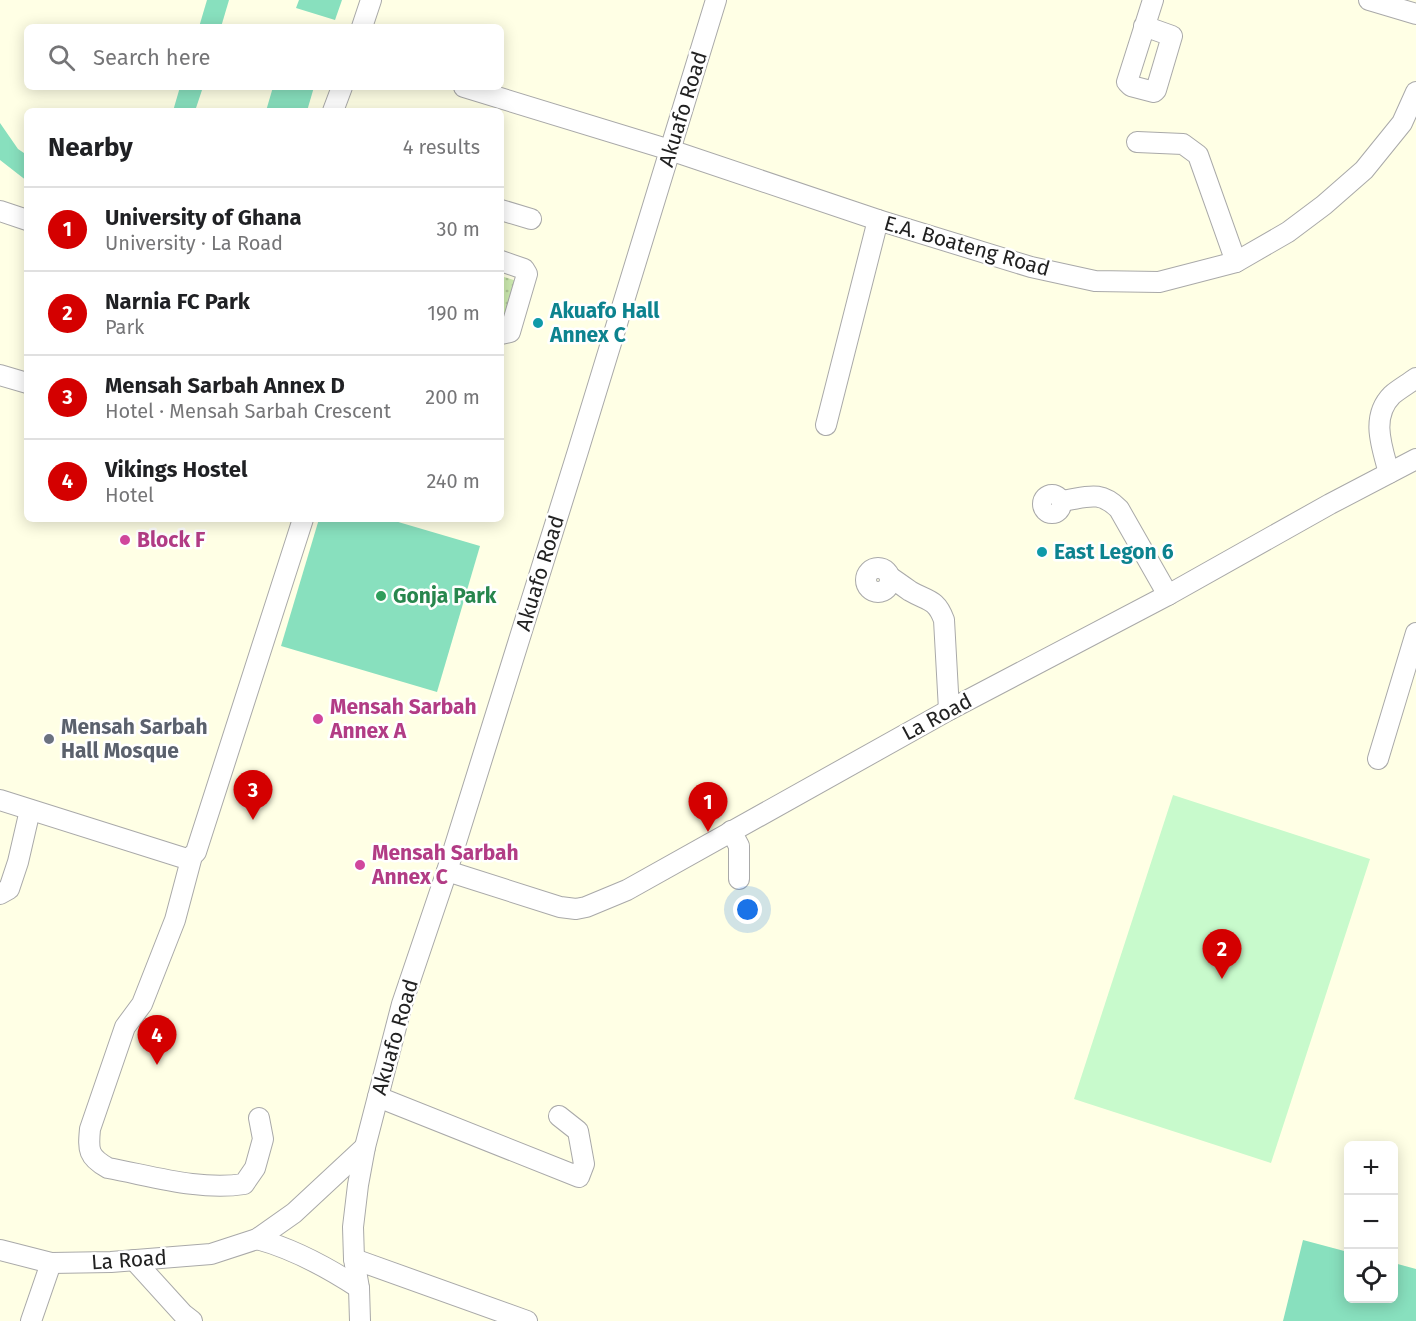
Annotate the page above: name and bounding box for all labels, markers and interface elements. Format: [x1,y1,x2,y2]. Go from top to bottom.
search box [24,24,504,90]
icon: search [45,41,78,74]
text: Search here [93,44,211,71]
street label: Akuafo Road [653,48,713,170]
text: Nearby [48,132,133,163]
text: 4 results [403,135,480,159]
text: University of Ghana [105,204,301,231]
street label: E.A. Boateng Road [881,210,1053,282]
text: 1 [63,217,72,241]
text: 30 m [436,217,480,241]
text: University · La Road [105,231,283,255]
text: Narnia FC Park [105,288,250,315]
place label: Akuafo Hall Annex C [549,298,660,348]
text: 2 [62,301,73,325]
text: 190 m [427,301,480,325]
text: Park [105,315,144,339]
marker: Akuafo Hall Annex C [531,316,545,330]
text: Mensah Sarbah Annex D [105,372,345,399]
text: 3 [62,385,73,409]
text: 200 m [425,385,480,409]
text: Hotel · Mensah Sarbah Crescent [105,399,391,423]
text: Vikings Hostel [105,456,247,483]
text: 4 [62,469,73,493]
text: 240 m [426,469,480,493]
text: Hotel [105,483,154,507]
street label: Akuafo Road [510,512,570,634]
place label: Block F [137,527,206,553]
marker: Block F [118,533,132,547]
place label: East Legon 6 [1054,539,1174,565]
marker: East Legon 6 [1035,545,1049,559]
place label: Gonja Park [393,583,497,609]
marker: Gonja Park [374,589,388,603]
street label: La Road [897,688,977,746]
place label: Mensah Sarbah Annex A [329,694,477,744]
marker: Mensah Sarbah Annex A [311,712,325,726]
place label: Mensah Sarbah Hall Mosque [61,714,208,764]
marker: Mensah Sarbah Hall Mosque [42,732,56,746]
pin: 3 [234,770,272,820]
pin: 1 [688,782,728,832]
place label: Mensah Sarbah Annex C [371,840,519,890]
marker: Mensah Sarbah Annex C [353,858,367,872]
your location [733,895,762,924]
pin: 2 [1202,930,1242,979]
street label: Akuafo Road [366,976,424,1098]
pin: 4 [138,1016,176,1065]
map controls [1344,1141,1398,1303]
button: + [1344,1141,1398,1195]
button: − [1344,1195,1398,1249]
street label: La Road [90,1244,168,1276]
button: locate [1344,1249,1398,1303]

